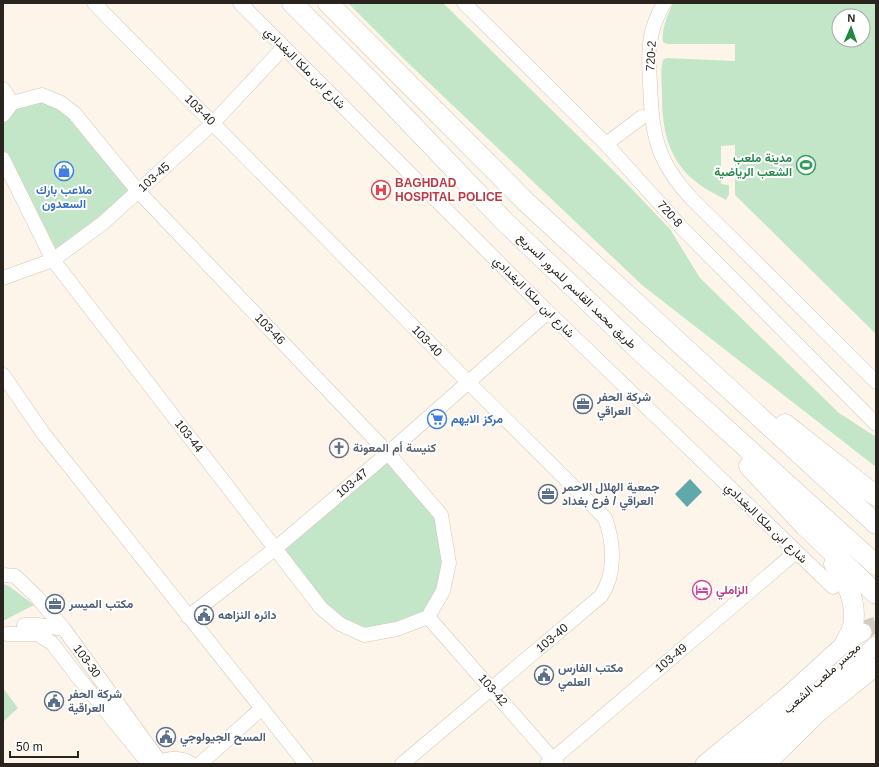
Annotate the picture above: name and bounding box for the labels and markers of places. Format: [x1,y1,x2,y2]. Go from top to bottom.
place label: مدينة ملعب الشعب الرياضية [714,151,792,180]
sports icon: مدينة ملعب الشعب الرياضية [795,154,817,176]
shop icon: ملاعب بارك السعدون [53,160,75,182]
place label: BAGHDAD HOSPITAL POLICE [395,176,503,204]
hospital icon: BAGHDAD HOSPITAL POLICE [370,179,392,201]
place label: ملاعب بارك السعدون [36,183,93,212]
place label: شركة الحفر العراقي [596,390,651,421]
office icon: شركة الحفر العراقي [572,393,594,415]
supermarket icon: مركز الايهم [426,408,448,430]
place label: مركز الايهم [451,412,504,427]
church icon: كنيسة أم المعونة [328,437,350,459]
place label: كنيسة أم المعونة [353,441,437,456]
place label: جمعية الهلال الاحمر العراقي / فرع بغداد [561,480,659,511]
office icon: جمعية الهلال الاحمر العراقي / فرع بغداد [537,483,559,505]
hotel icon: الزاملي [691,579,713,601]
place label: الزاملي [716,583,748,600]
office icon: مكتب الميسر [44,593,66,615]
place label: مكتب الميسر [68,597,134,612]
public building icon: دائره النزاهه [193,604,215,626]
place label: دائره النزاهه [218,608,277,623]
place label: مكتب الفارس العلمي [558,661,624,692]
public building icon: مكتب الفارس العلمي [533,664,555,686]
place label: شركة الحفر العراقية [67,687,122,716]
public building icon: شركة الحفر العراقية [43,690,65,712]
public building icon: المسح الجيولوجي [155,726,177,748]
place label: المسح الجيولوجي [180,730,266,747]

